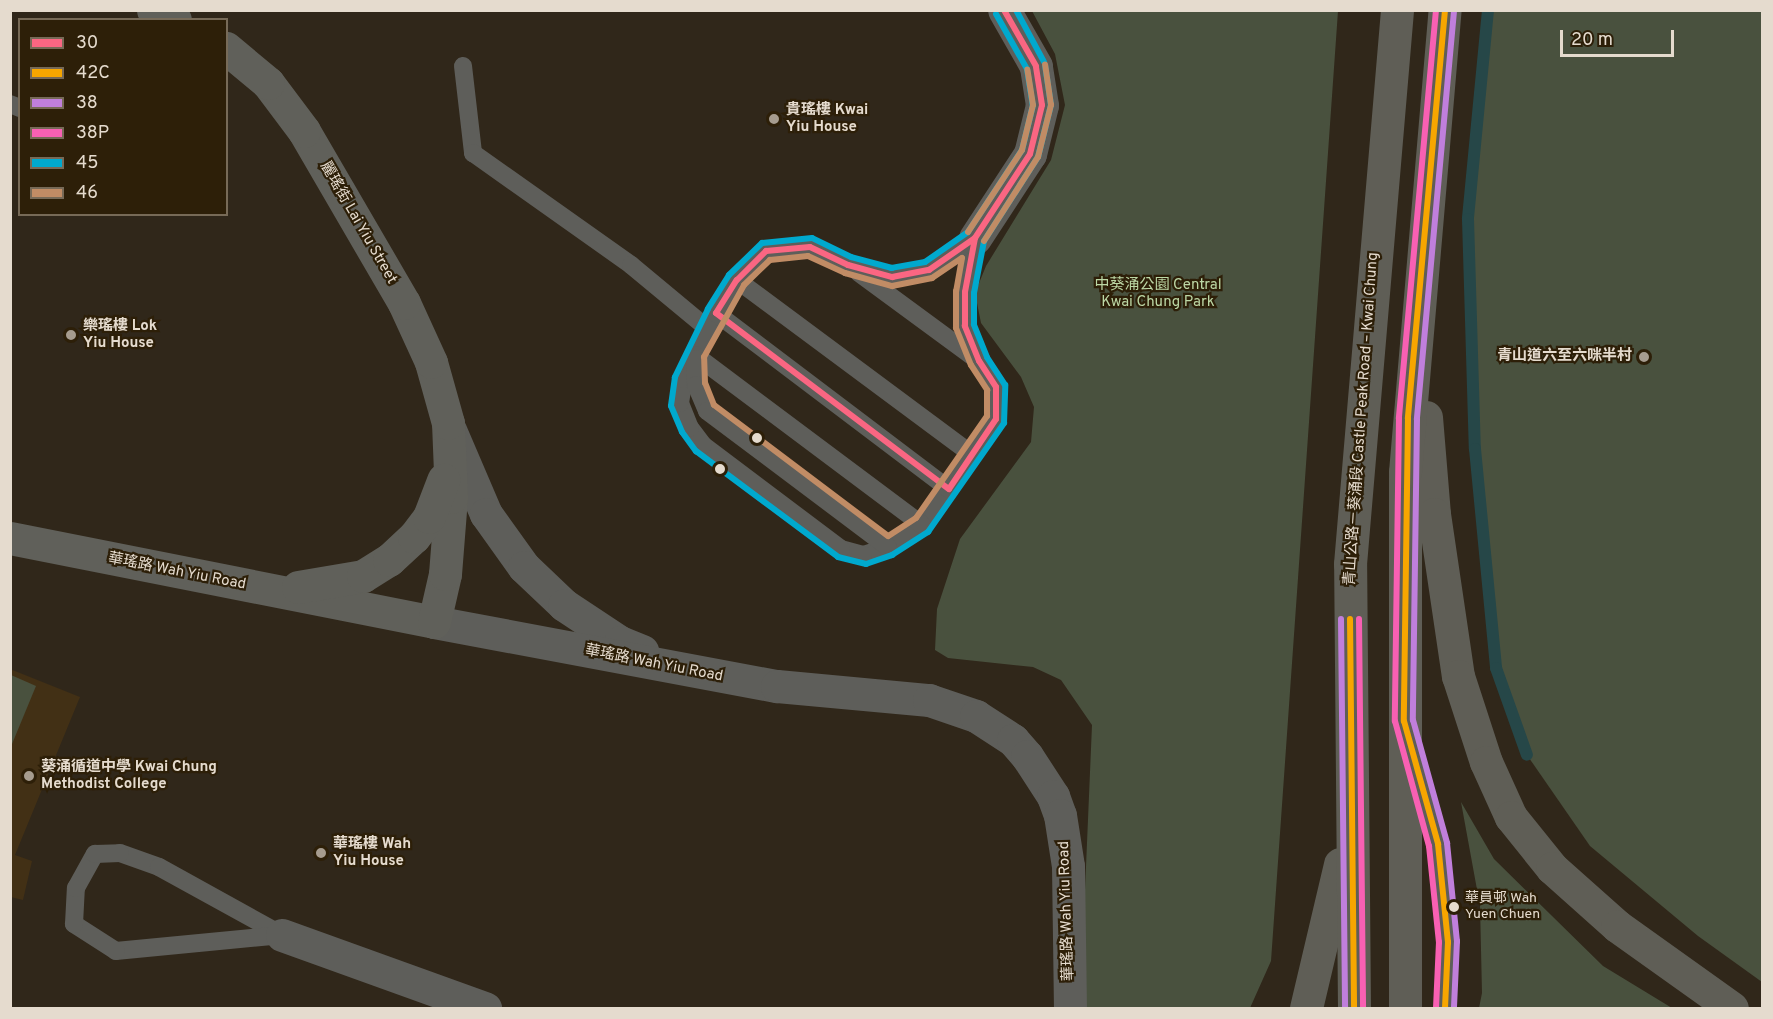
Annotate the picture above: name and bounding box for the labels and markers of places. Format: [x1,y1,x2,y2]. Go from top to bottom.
place label: 貴瑤樓 Kwai Yiu House [786,101,868,136]
marker: 貴瑤樓 Kwai Yiu House [767,112,781,126]
place label: 樂瑤樓 Lok Yiu House [83,317,157,352]
marker: 樂瑤樓 Lok Yiu House [64,328,78,342]
place label: 青山道六至六咪半村 [1497,348,1632,366]
marker: 青山道六至六咪半村 [1637,350,1651,364]
unlabelled marker [751,432,763,444]
unlabelled marker [714,463,726,475]
place label: 葵涌循道中學 Kwai Chung Methodist College [41,758,217,793]
marker: 葵涌循道中學 Kwai Chung Methodist College [22,769,36,783]
place label: 華瑤樓 Wah Yiu House [333,835,411,870]
marker: 華瑤樓 Wah Yiu House [314,846,328,860]
place label: 華員邨 Wah Yuen Chuen [1465,891,1540,924]
marker: 華員邨 Wah Yuen Chuen [1448,901,1460,913]

